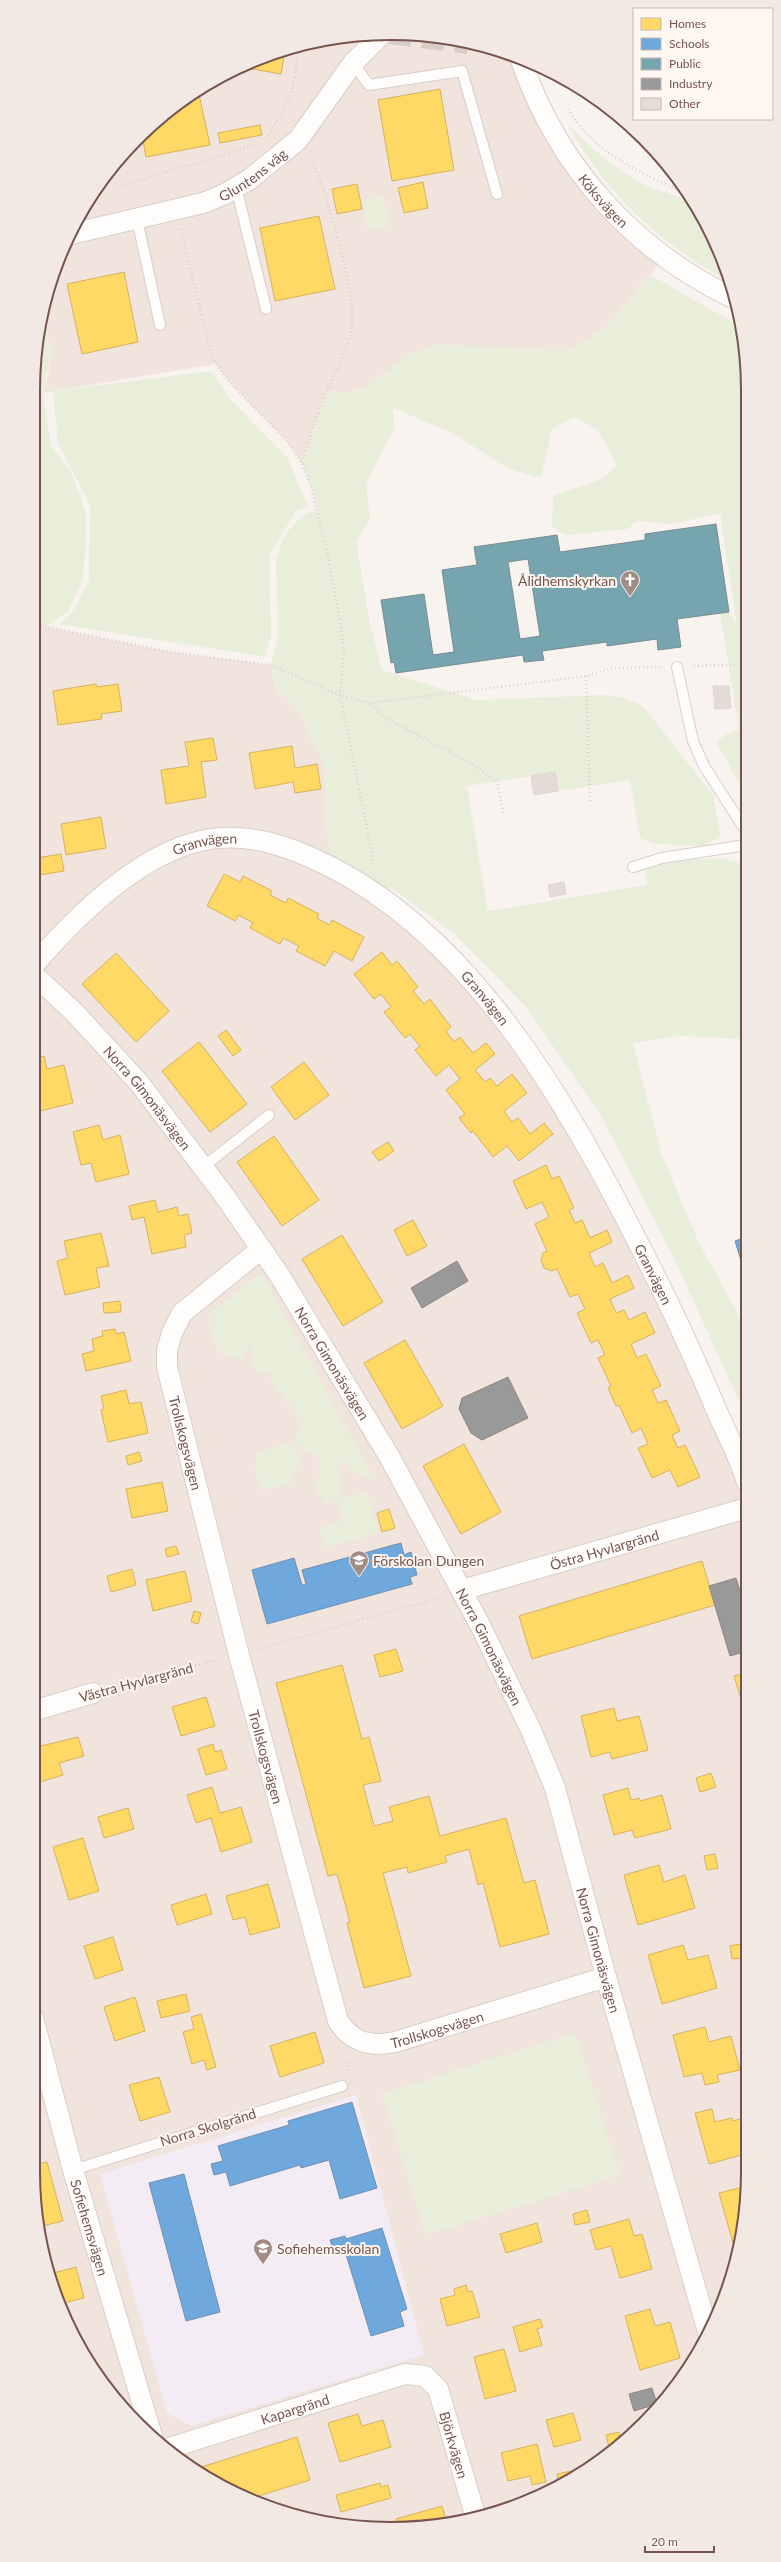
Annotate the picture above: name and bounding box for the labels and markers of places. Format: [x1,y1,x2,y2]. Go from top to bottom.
church icon: Ålidhemskyrkan [619,569,641,597]
place label: Ålidhemskyrkan [518,572,616,589]
school or university icon: Förskolan Dungen [348,1549,370,1577]
place label: Förskolan Dungen [373,1552,484,1569]
school or university icon: Sofiehemsskolan [252,2237,274,2265]
place label: Sofiehemsskolan [277,2240,379,2257]

